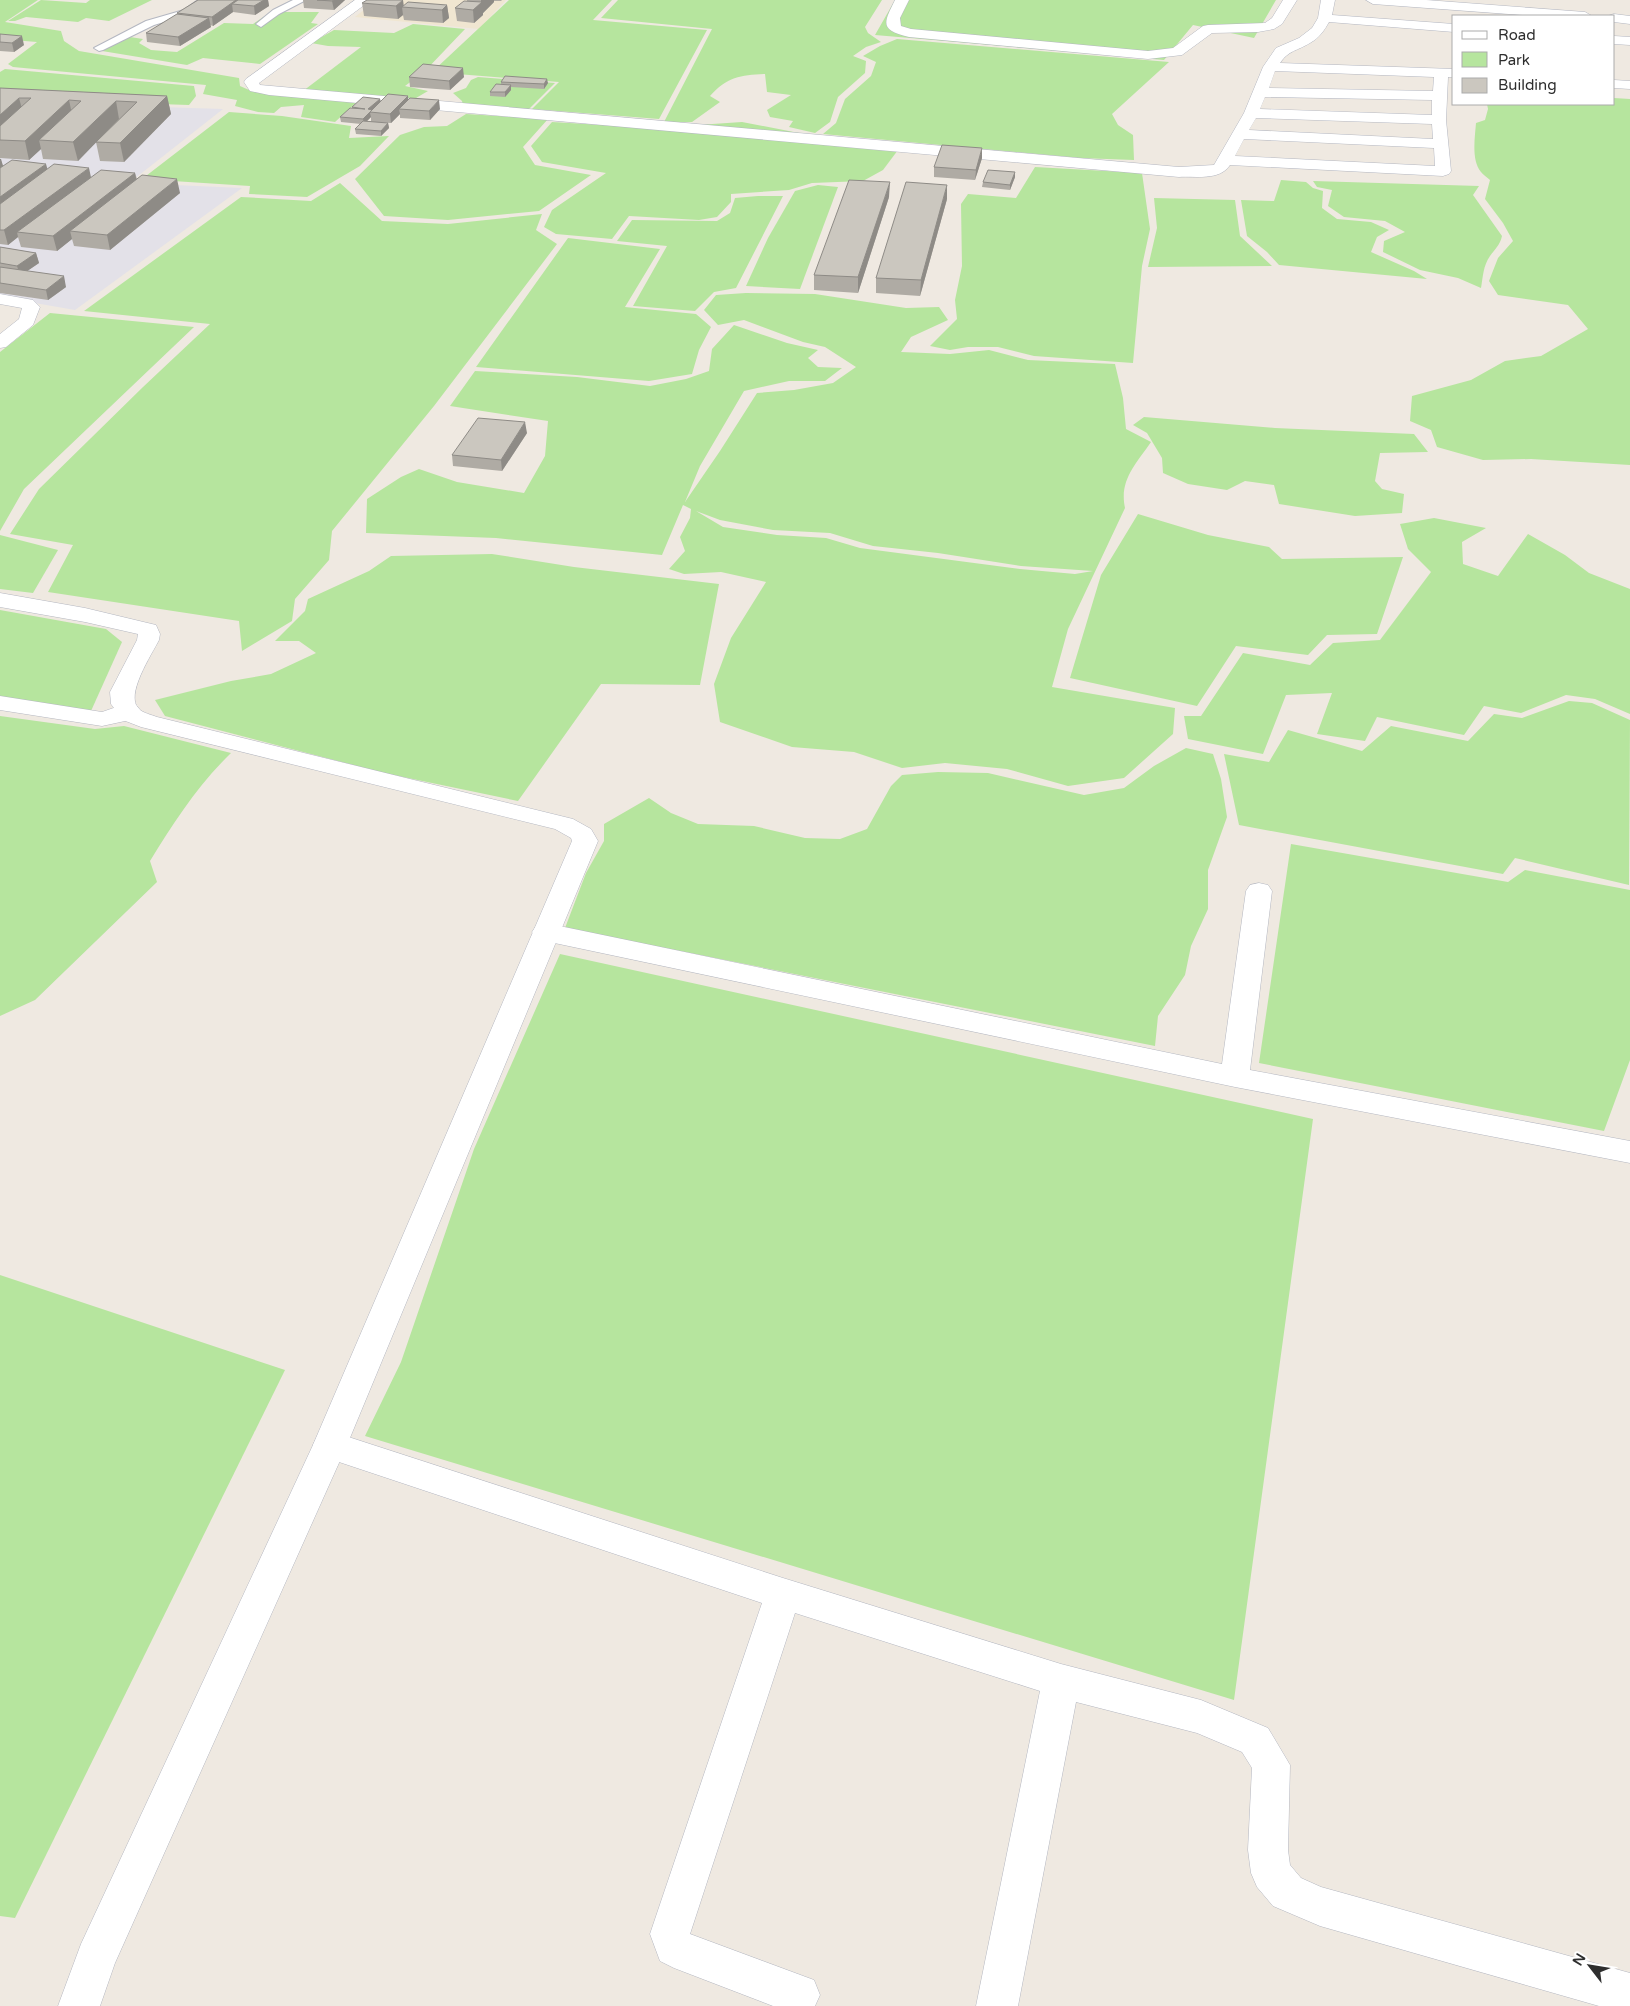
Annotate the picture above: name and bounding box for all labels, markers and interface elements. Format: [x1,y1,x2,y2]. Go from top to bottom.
legend [1452,15,1615,105]
text: Road [1498,26,1536,44]
text: Park [1498,51,1530,69]
text: Building [1498,76,1557,94]
north arrow [1565,1941,1615,1991]
text: N [1569,1950,1589,1969]

